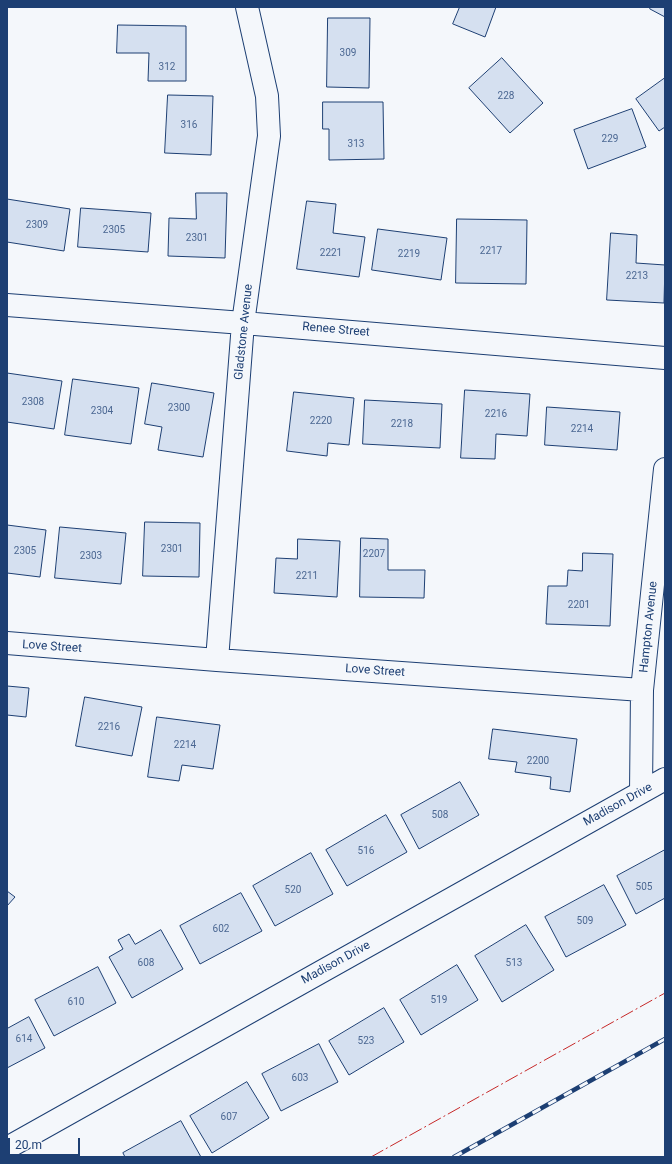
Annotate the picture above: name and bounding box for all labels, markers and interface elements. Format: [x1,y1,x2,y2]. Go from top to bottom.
house number: 309 [340,47,356,59]
house number: 312 [159,61,175,73]
house number: 228 [498,90,514,102]
house number: 316 [181,119,197,131]
house number: 229 [602,133,618,145]
house number: 313 [348,138,364,150]
house number: 2309 [26,219,48,231]
house number: 2305 [103,224,125,236]
house number: 2301 [186,232,208,244]
house number: 2217 [480,245,502,257]
house number: 2221 [320,247,342,259]
house number: 2219 [398,248,420,260]
house number: 2213 [626,270,648,282]
street label: Gladstone Avenue [232,283,256,381]
street label: Renee Street [302,320,370,340]
house number: 2308 [22,396,44,408]
house number: 2300 [168,402,190,414]
house number: 2304 [91,405,113,417]
house number: 2216 [485,408,507,420]
house number: 2220 [310,415,332,427]
house number: 2218 [391,418,413,430]
house number: 2214 [571,423,593,435]
house number: 2301 [161,543,183,555]
house number: 2305 [14,545,36,557]
house number: 2207 [363,548,385,560]
house number: 2303 [80,550,102,562]
house number: 2211 [296,570,318,582]
street label: Hampton Avenue [637,581,661,673]
house number: 2201 [568,599,590,611]
street label: Love Street [22,638,82,656]
street label: Love Street [345,662,405,680]
house number: 2216 [98,721,120,733]
house number: 2214 [174,739,196,751]
house number: 2200 [527,755,549,767]
street label: Madison Drive [581,780,655,830]
house number: 508 [432,809,448,821]
house number: 516 [358,845,374,857]
house number: 505 [636,881,652,893]
house number: 520 [285,884,301,896]
house number: 509 [577,915,593,927]
house number: 602 [213,923,229,935]
street label: Madison Drive [299,938,373,988]
house number: 608 [138,957,154,969]
house number: 513 [506,957,522,969]
house number: 519 [431,994,447,1006]
house number: 610 [68,996,84,1008]
house number: 614 [16,1033,32,1045]
house number: 523 [358,1035,374,1047]
house number: 603 [292,1072,308,1084]
house number: 607 [221,1111,237,1123]
scale bar [10,1130,82,1156]
text: 20 m [15,1138,42,1152]

